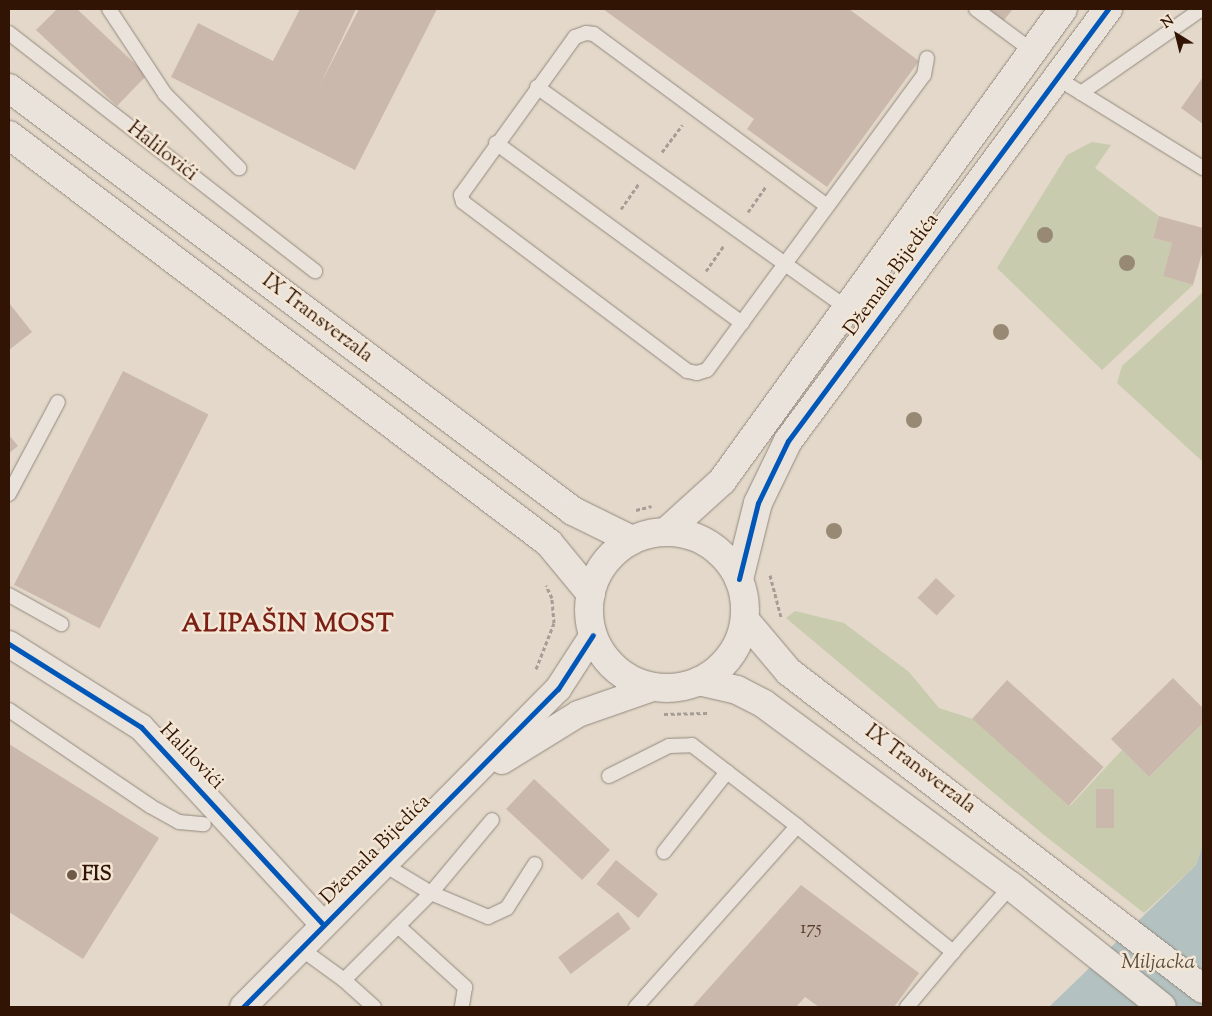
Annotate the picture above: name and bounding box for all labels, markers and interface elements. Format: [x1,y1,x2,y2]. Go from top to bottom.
north arrow [1152,10,1202,60]
text: N [1158,11,1179,34]
street label: Halilovići [122,117,202,187]
street label: Džemala Bijedića [839,209,945,341]
street label: IX Transverzala [257,269,377,369]
district label: ALIPAŠIN MOST [180,610,396,640]
street label: Halilovići [154,719,228,795]
street label: IX Transverzala [860,720,980,820]
street label: Džemala Bijedića [316,790,436,910]
place label: FIS [82,863,112,887]
marker: FIS [66,869,78,881]
house number: 175 [800,918,822,940]
water label: Miljacka [1121,950,1195,976]

